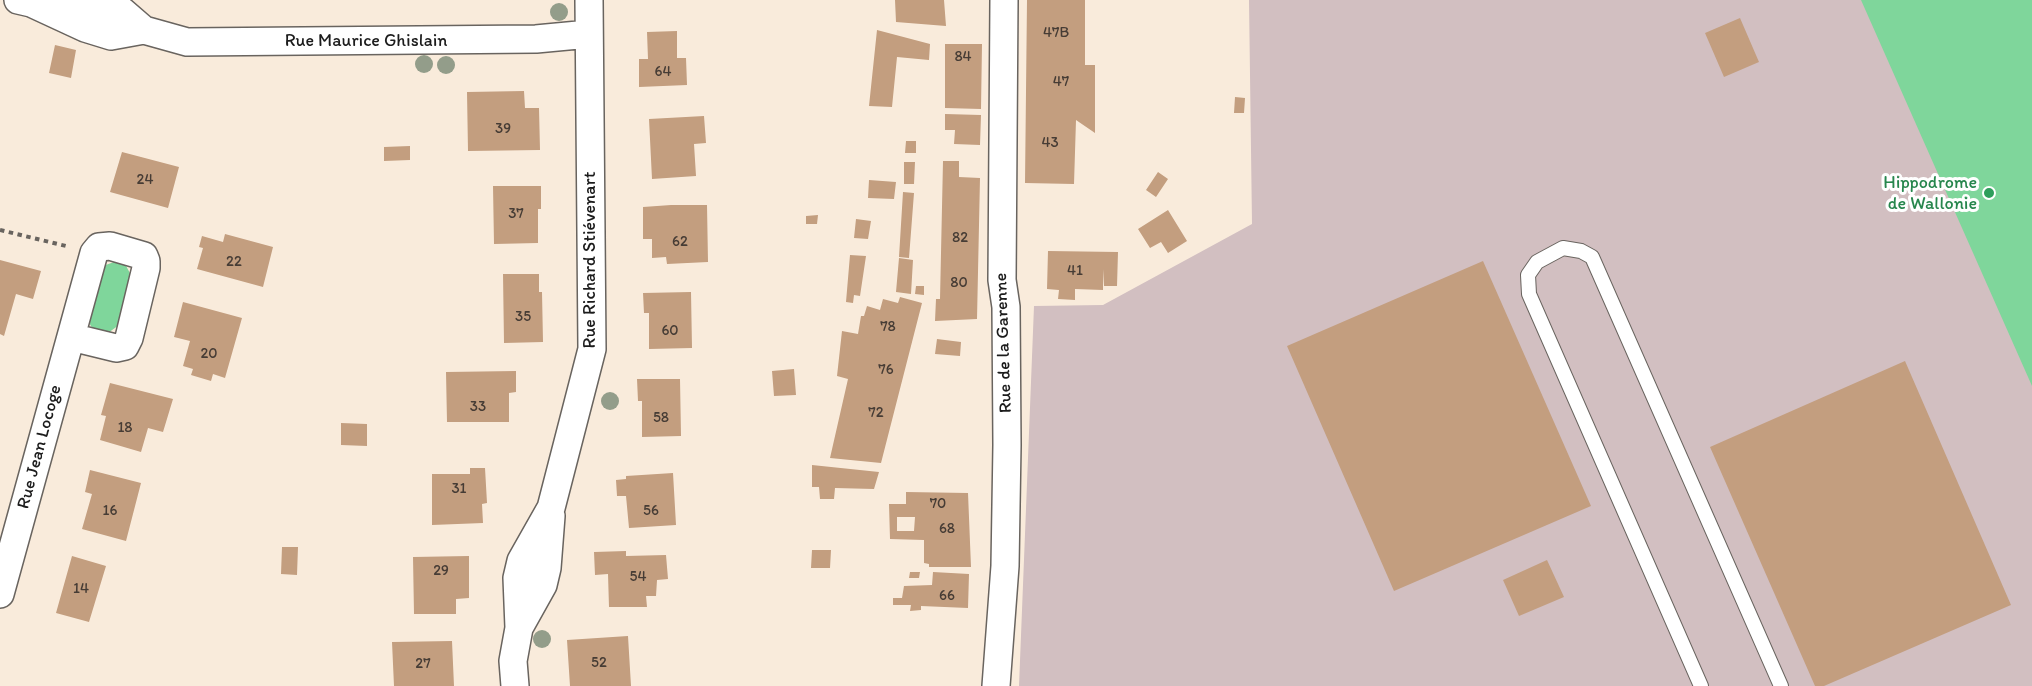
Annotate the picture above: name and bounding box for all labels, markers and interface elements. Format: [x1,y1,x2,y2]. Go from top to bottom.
house number: 47B [1043,24,1069,42]
street label: Rue Maurice Ghislain [285,30,447,52]
house number: 84 [954,48,972,66]
house number: 64 [655,63,671,81]
house number: 47 [1053,73,1069,91]
house number: 39 [495,120,511,138]
house number: 43 [1041,134,1059,152]
house number: 24 [137,171,153,189]
street label: Rue Richard Stiévenart [579,172,601,348]
place label: Hippodrome de Wallonie [1883,172,1977,214]
marker: Hippodrome de Wallonie [1982,186,1996,200]
house number: 37 [508,205,524,223]
house number: 82 [952,229,968,247]
house number: 62 [672,233,688,251]
house number: 22 [226,253,242,271]
house number: 41 [1067,262,1083,280]
street label: Rue de la Garenne [991,272,1017,414]
house number: 80 [950,274,968,292]
house number: 35 [515,308,531,326]
house number: 78 [880,318,896,336]
house number: 60 [661,322,679,340]
house number: 20 [200,345,218,363]
house number: 76 [878,361,894,379]
street label: Rue Jean Locoge [13,383,67,511]
house number: 33 [470,398,486,416]
house number: 72 [868,404,884,422]
house number: 58 [653,409,669,427]
house number: 18 [117,419,133,437]
house number: 31 [451,480,467,498]
house number: 70 [930,495,946,513]
house number: 16 [103,502,117,520]
house number: 56 [643,502,659,520]
house number: 68 [939,520,955,538]
house number: 29 [433,562,449,580]
house number: 54 [630,568,646,586]
house number: 14 [73,580,89,598]
house number: 66 [939,587,955,605]
house number: 52 [591,654,607,672]
house number: 27 [415,655,431,673]

